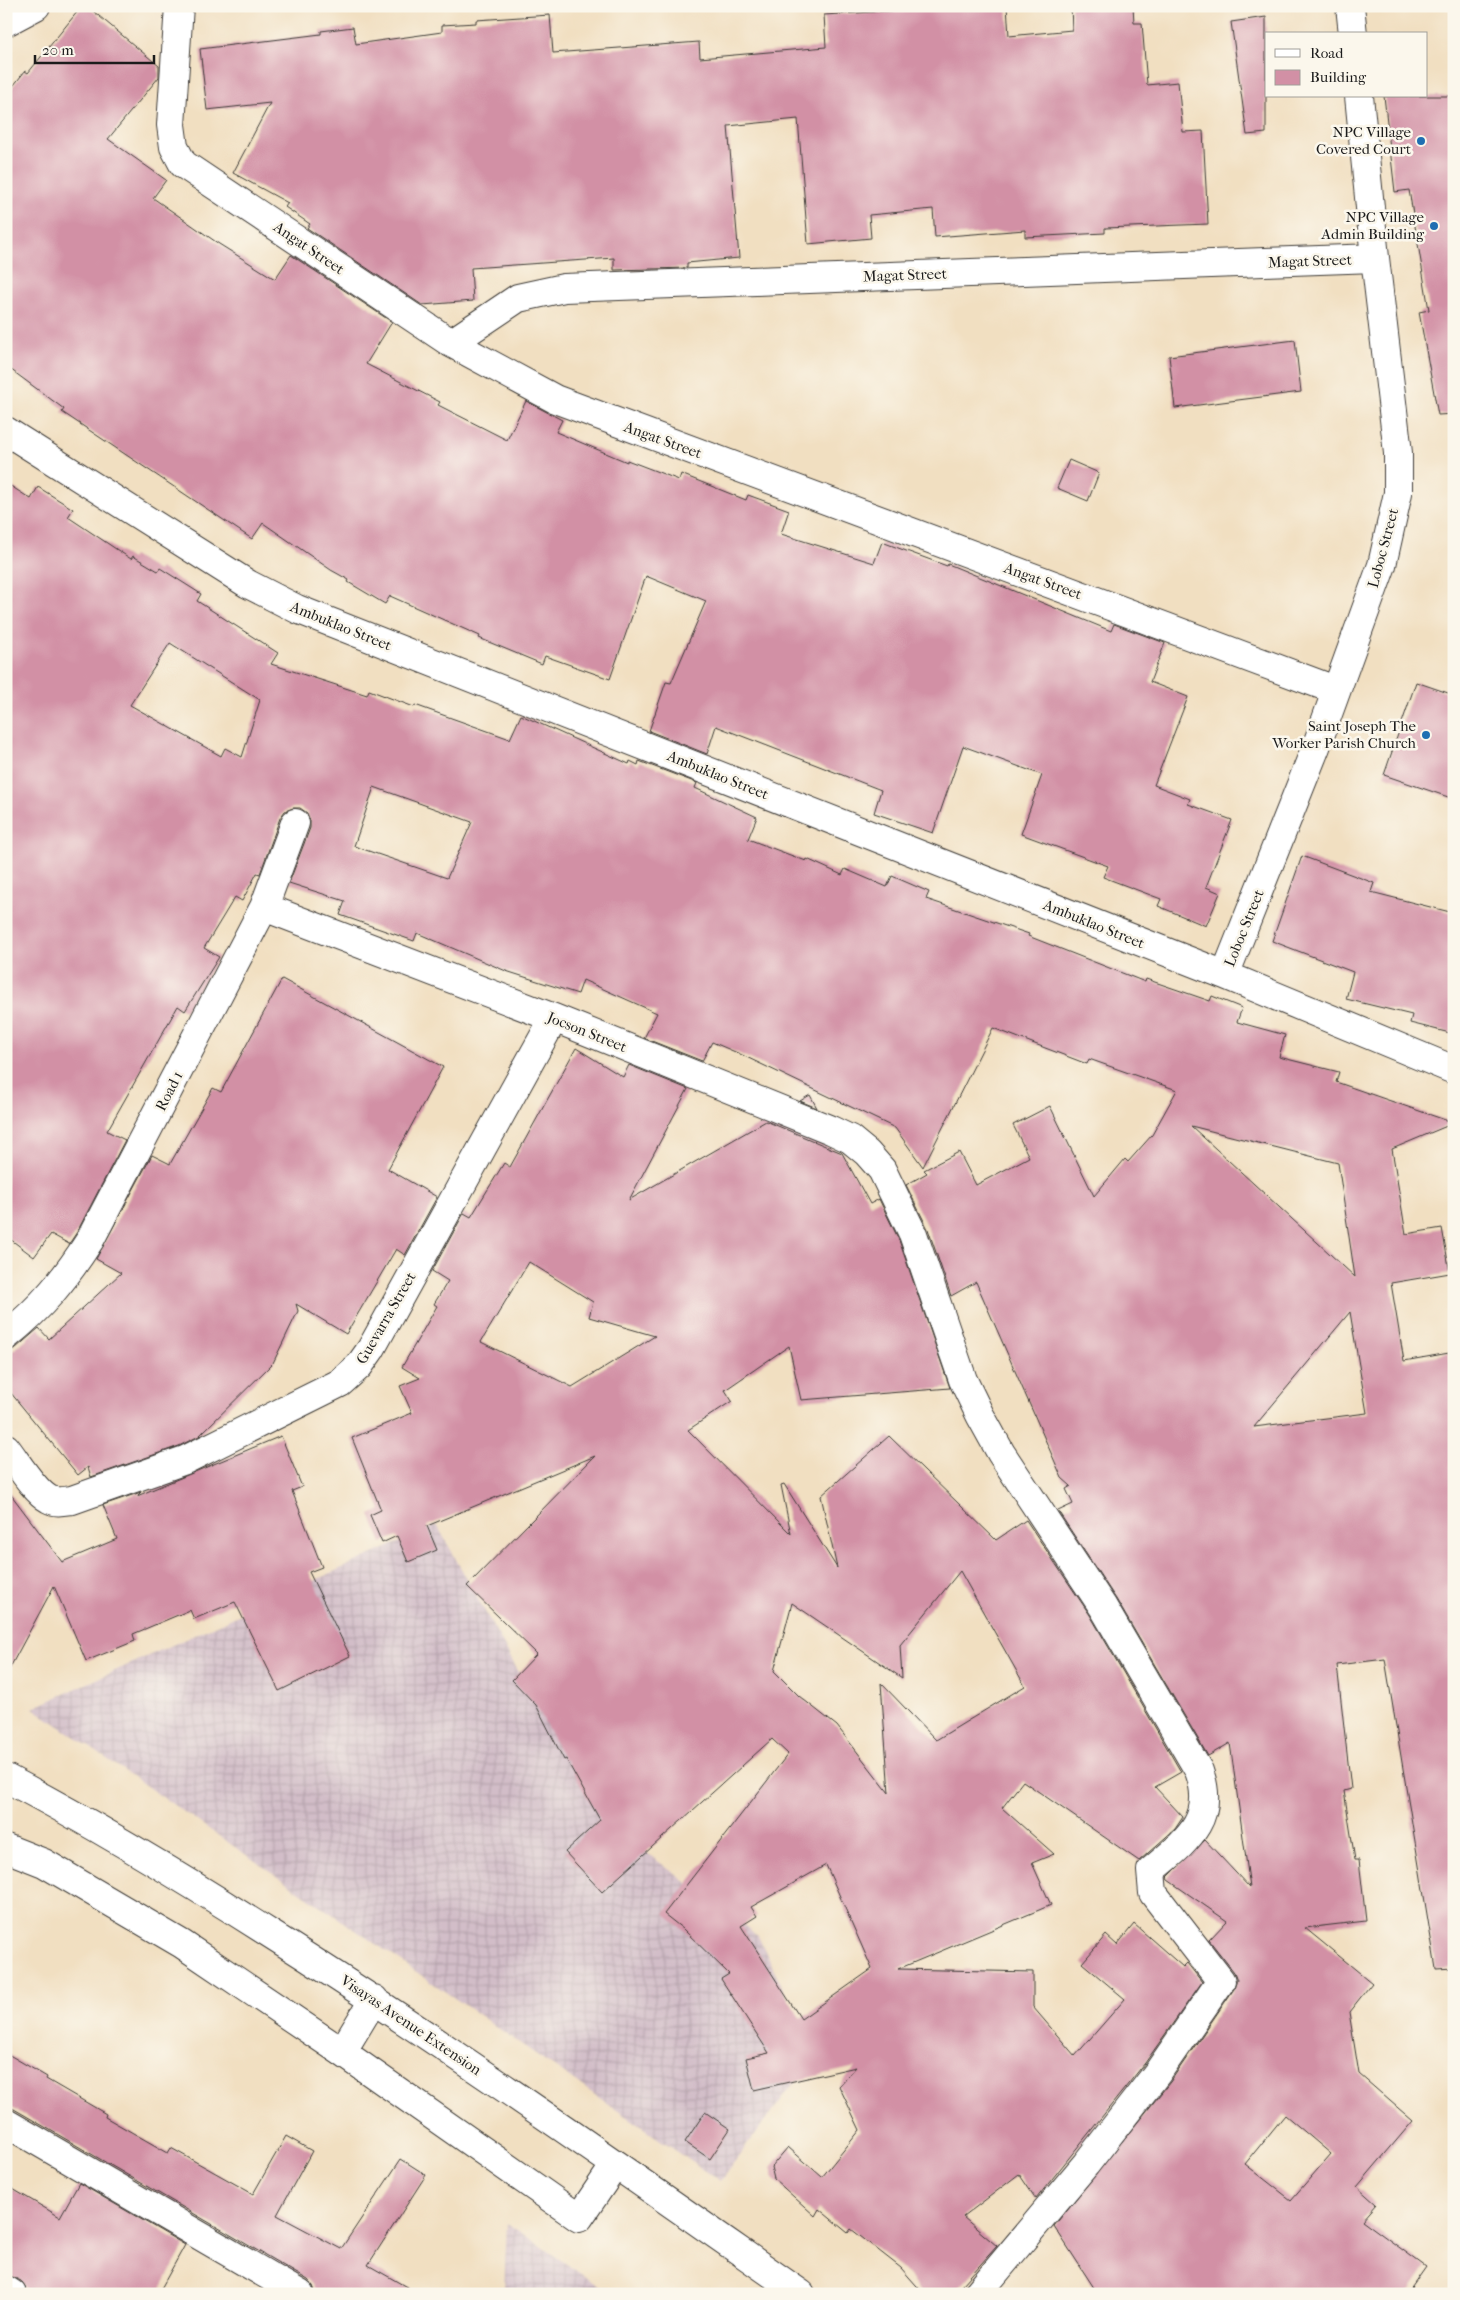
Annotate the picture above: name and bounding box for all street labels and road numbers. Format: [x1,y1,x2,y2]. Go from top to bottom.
street label: Angat Street [269,217,348,279]
street label: Magat Street [1268,251,1353,271]
street label: Magat Street [863,265,948,285]
street label: Angat Street [621,417,705,463]
street label: Loboc Street [1364,506,1402,590]
street label: Angat Street [1001,558,1085,604]
street label: Ambuklao Street [287,597,395,655]
street label: Ambuklao Street [664,746,772,804]
street label: Loboc Street [1220,886,1268,969]
street label: Ambuklao Street [1040,895,1148,953]
street label: Jocson Street [544,1008,630,1056]
street label: Road 1 [151,1068,187,1114]
street label: Guevarra Street [352,1268,420,1367]
street label: Visayas Avenue Extension [336,1971,485,2079]

